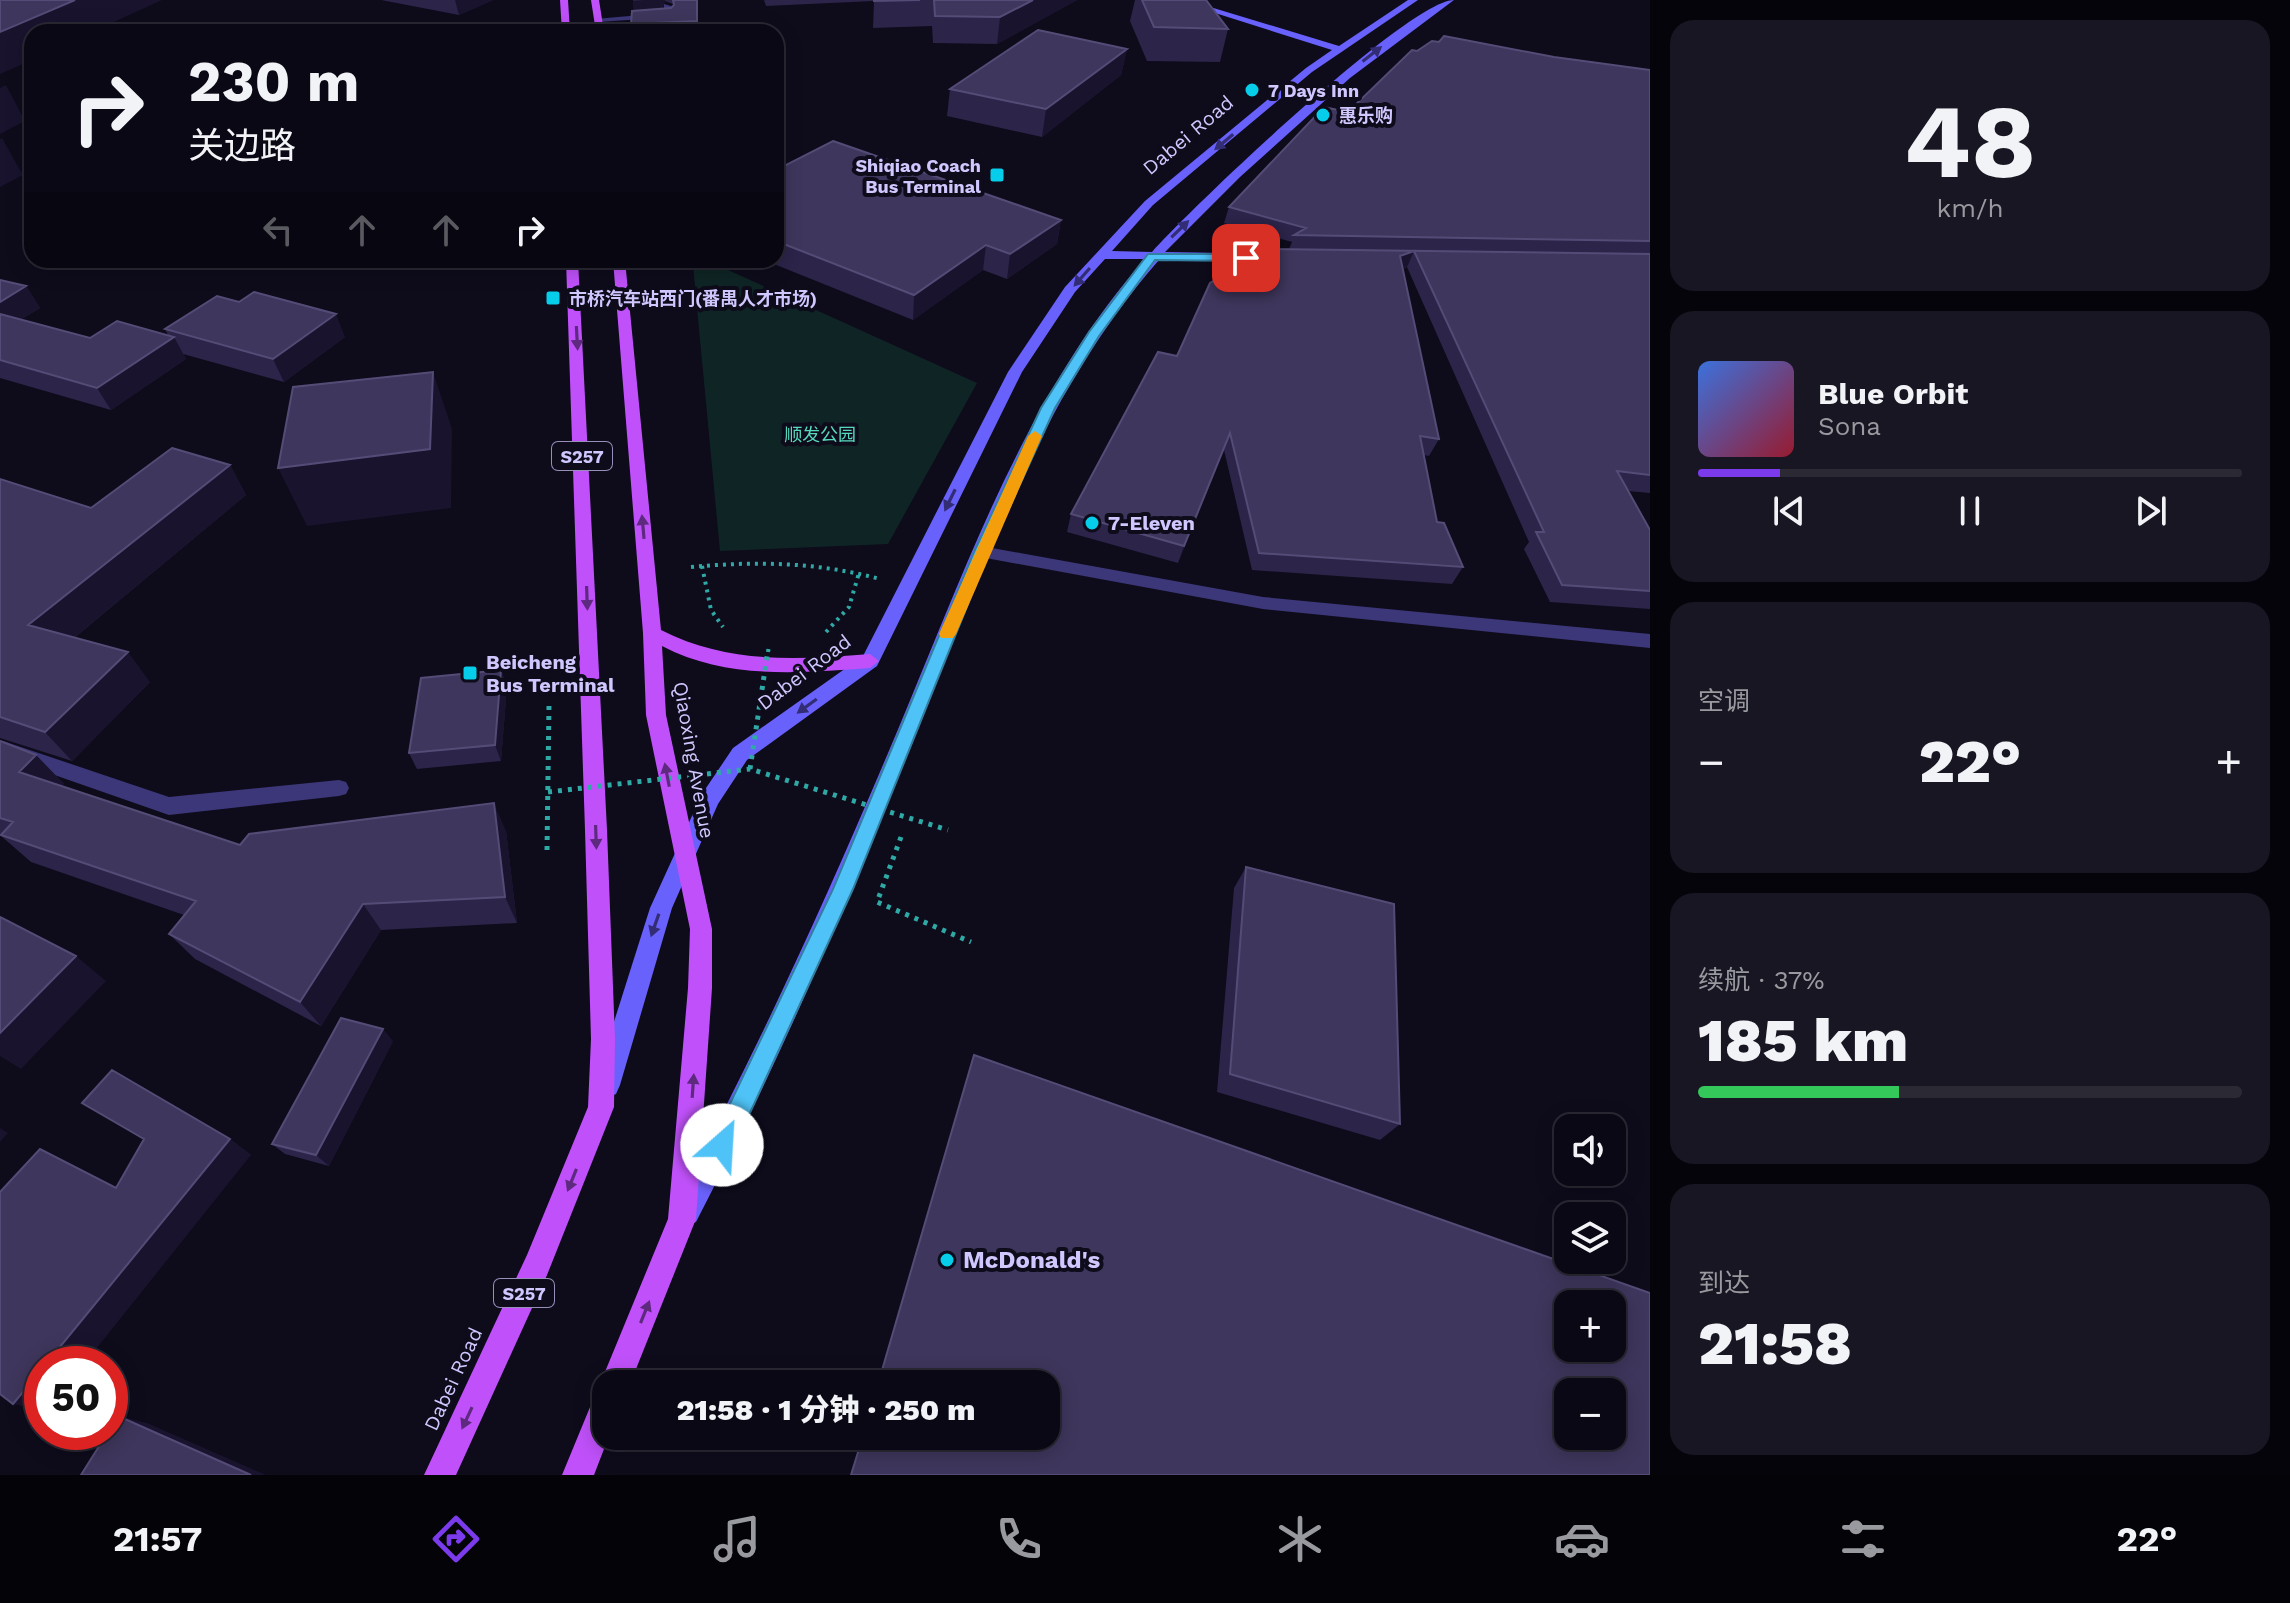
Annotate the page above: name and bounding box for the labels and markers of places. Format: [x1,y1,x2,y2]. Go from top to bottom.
place label: 7 Days Inn [1268,80,1359,101]
marker: 7 Days Inn [1243,81,1261,99]
place label: 惠乐购 [1339,105,1393,126]
marker: 惠乐购 [1314,106,1332,124]
place label: Shiqiao Coach Bus Terminal [856,155,981,197]
marker: Shiqiao Coach Bus Terminal [988,166,1006,184]
pin [1212,224,1280,292]
place label: 市桥汽车站西门(番禺人才市场) [569,288,817,309]
marker: 市桥汽车站西门(番禺人才市场) [544,289,562,307]
place label: 7-Eleven [1108,511,1195,535]
marker: 7-Eleven [1083,514,1101,532]
place label: Beicheng Bus Terminal [486,650,615,697]
marker: Beicheng Bus Terminal [461,664,479,682]
place label: McDonald's [963,1246,1101,1274]
marker: McDonald's [938,1251,956,1269]

